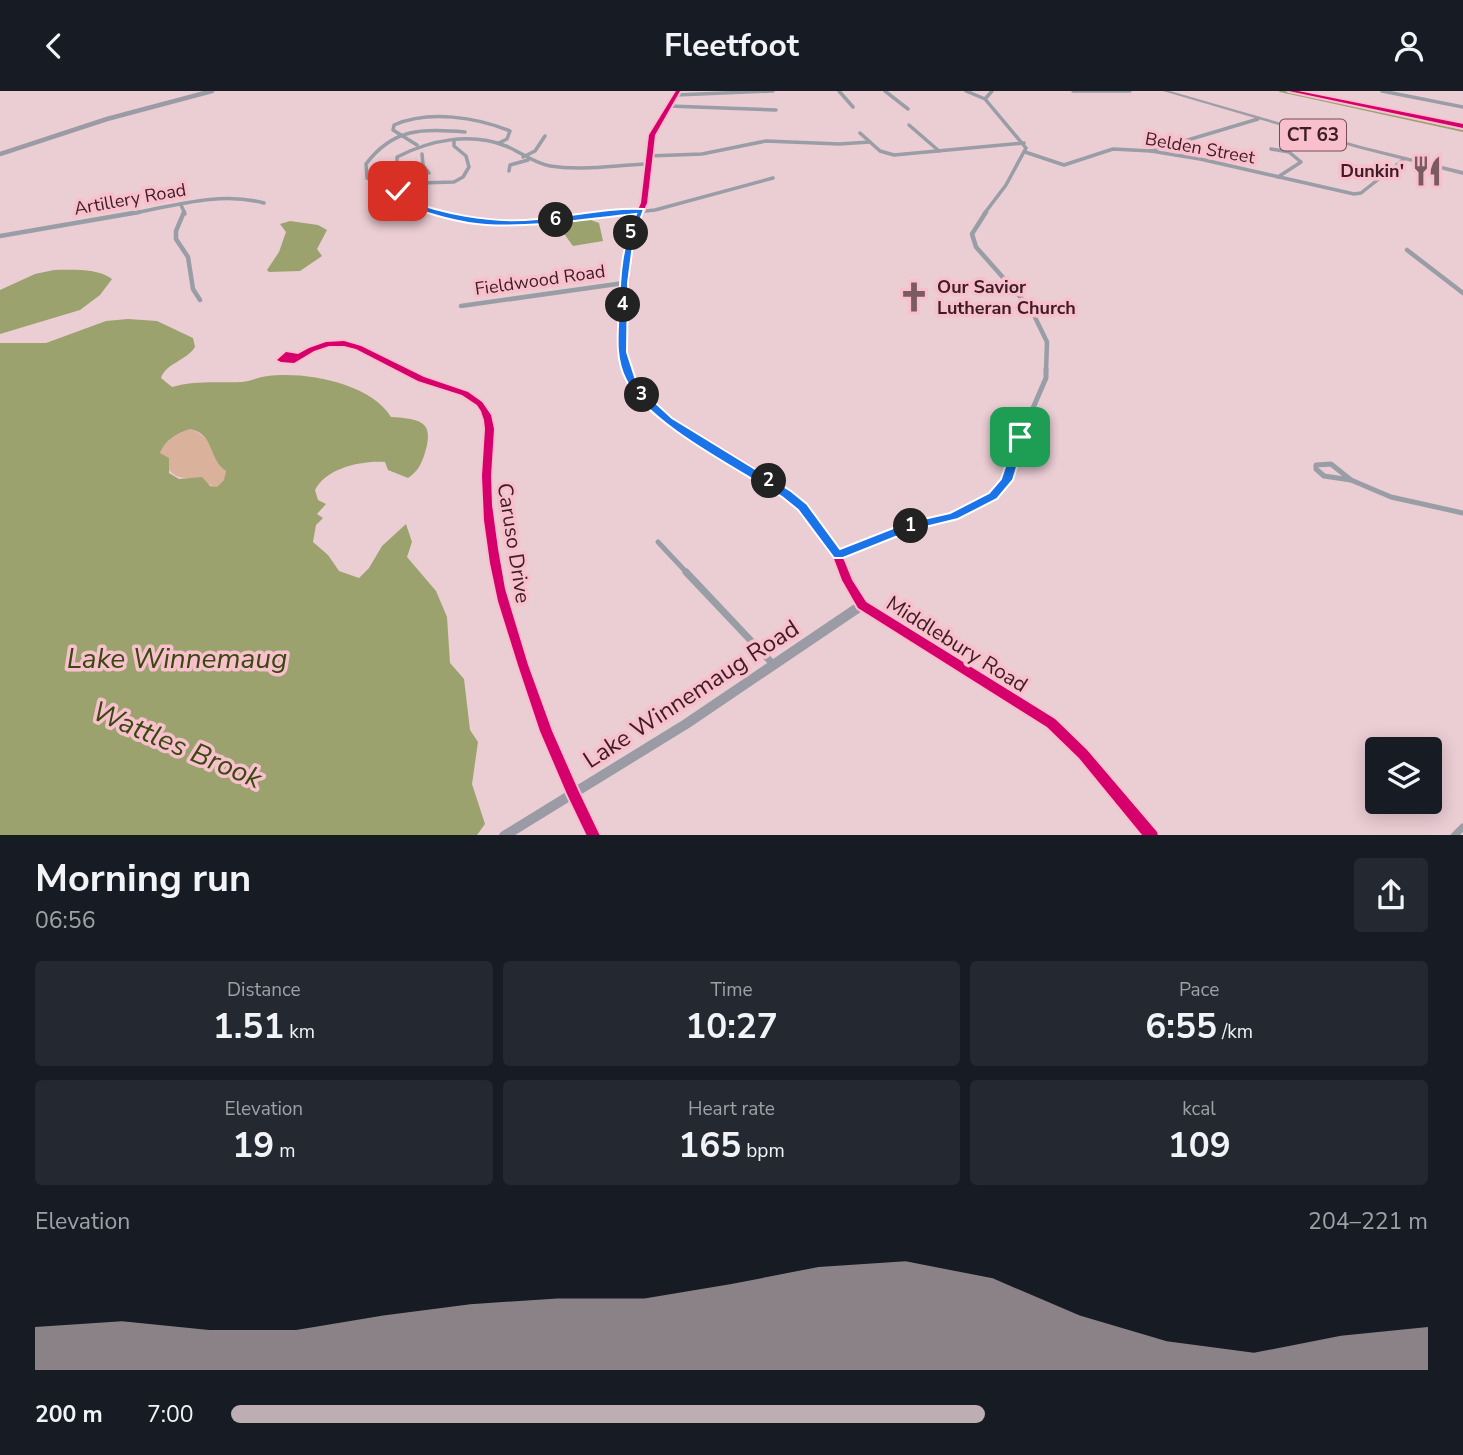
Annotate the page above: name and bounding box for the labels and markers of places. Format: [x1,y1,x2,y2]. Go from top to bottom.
restaurant icon: Dunkin' [1410,154,1444,188]
place label: Dunkin' [1340,159,1404,183]
pin [368,161,428,221]
pin: 6 [538,202,574,237]
pin: 5 [614,215,648,251]
place label: Our Savior Lutheran Church [937,275,1076,320]
church icon: Our Savior Lutheran Church [897,280,931,314]
pin: 4 [606,287,640,323]
pin: 3 [624,377,660,413]
pin [990,407,1050,467]
pin: 2 [752,463,786,499]
pin: 1 [894,509,928,543]

